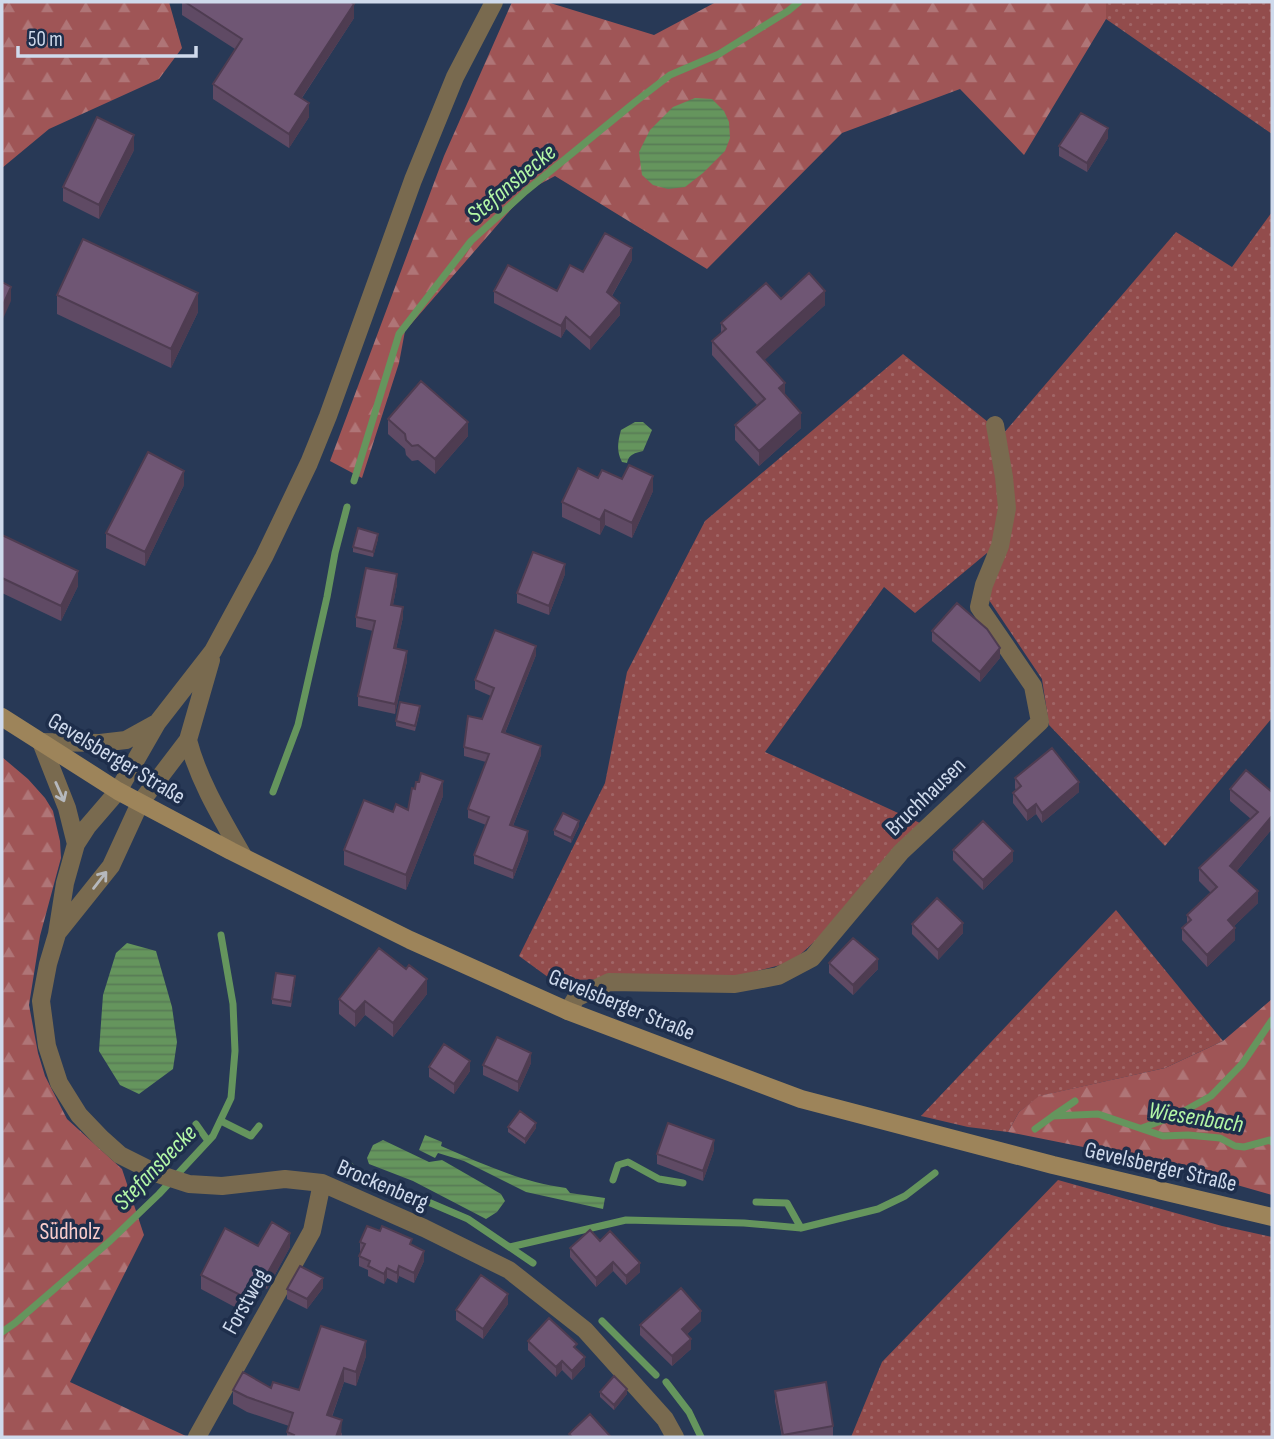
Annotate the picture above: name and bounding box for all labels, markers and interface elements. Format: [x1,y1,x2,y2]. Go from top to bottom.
scale bar [18,14,196,58]
text: 50 m [28,27,63,52]
water label: Stefansbecke [461,138,562,229]
street label: Gevelsberger Straße [43,707,190,811]
street label: Bruchhausen [880,752,972,842]
one-way arrow [54,781,67,802]
one-way arrow [92,872,107,890]
street label: Gevelsberger Straße [544,963,699,1047]
water label: Wiesenbach [1146,1096,1245,1139]
water label: Stefansbecke [108,1119,203,1216]
street label: Gevelsberger Straße [1082,1136,1240,1198]
street label: Brockenberg [333,1153,433,1217]
park label: Südholz [40,1218,100,1246]
street label: Forstweg [216,1264,275,1339]

